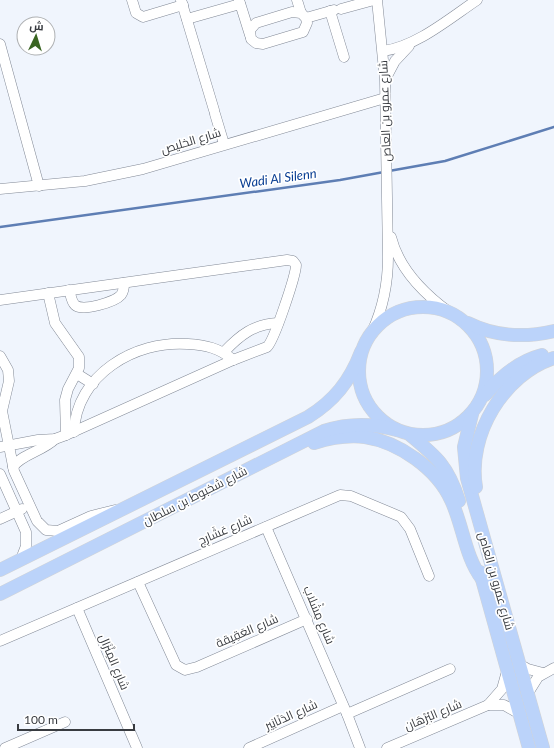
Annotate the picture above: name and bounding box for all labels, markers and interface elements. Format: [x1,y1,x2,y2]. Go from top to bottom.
north arrow [16,16,56,56]
text: ش [29,19,44,33]
street label: شارع عمرو بن العاص [375,60,395,162]
street label: شارع الخليص [159,124,223,158]
water label: Wadi Al Silenn [238,165,318,191]
street label: شارع شخبوط بن سلطان [140,463,250,529]
street label: شارع عَشَارِج [195,511,255,549]
street label: شارع عمرو بن العاص [474,530,518,632]
street label: شارع مِشْلاب [300,583,340,647]
street label: شارع العَقِيقة [213,611,281,651]
street label: شارع المِنْزَال [95,632,133,692]
street label: شارع الدَنَانِير [261,696,320,734]
street label: شارع البُرْهَان [402,696,464,734]
scale bar [18,706,134,732]
text: 100 m [24,712,58,727]

